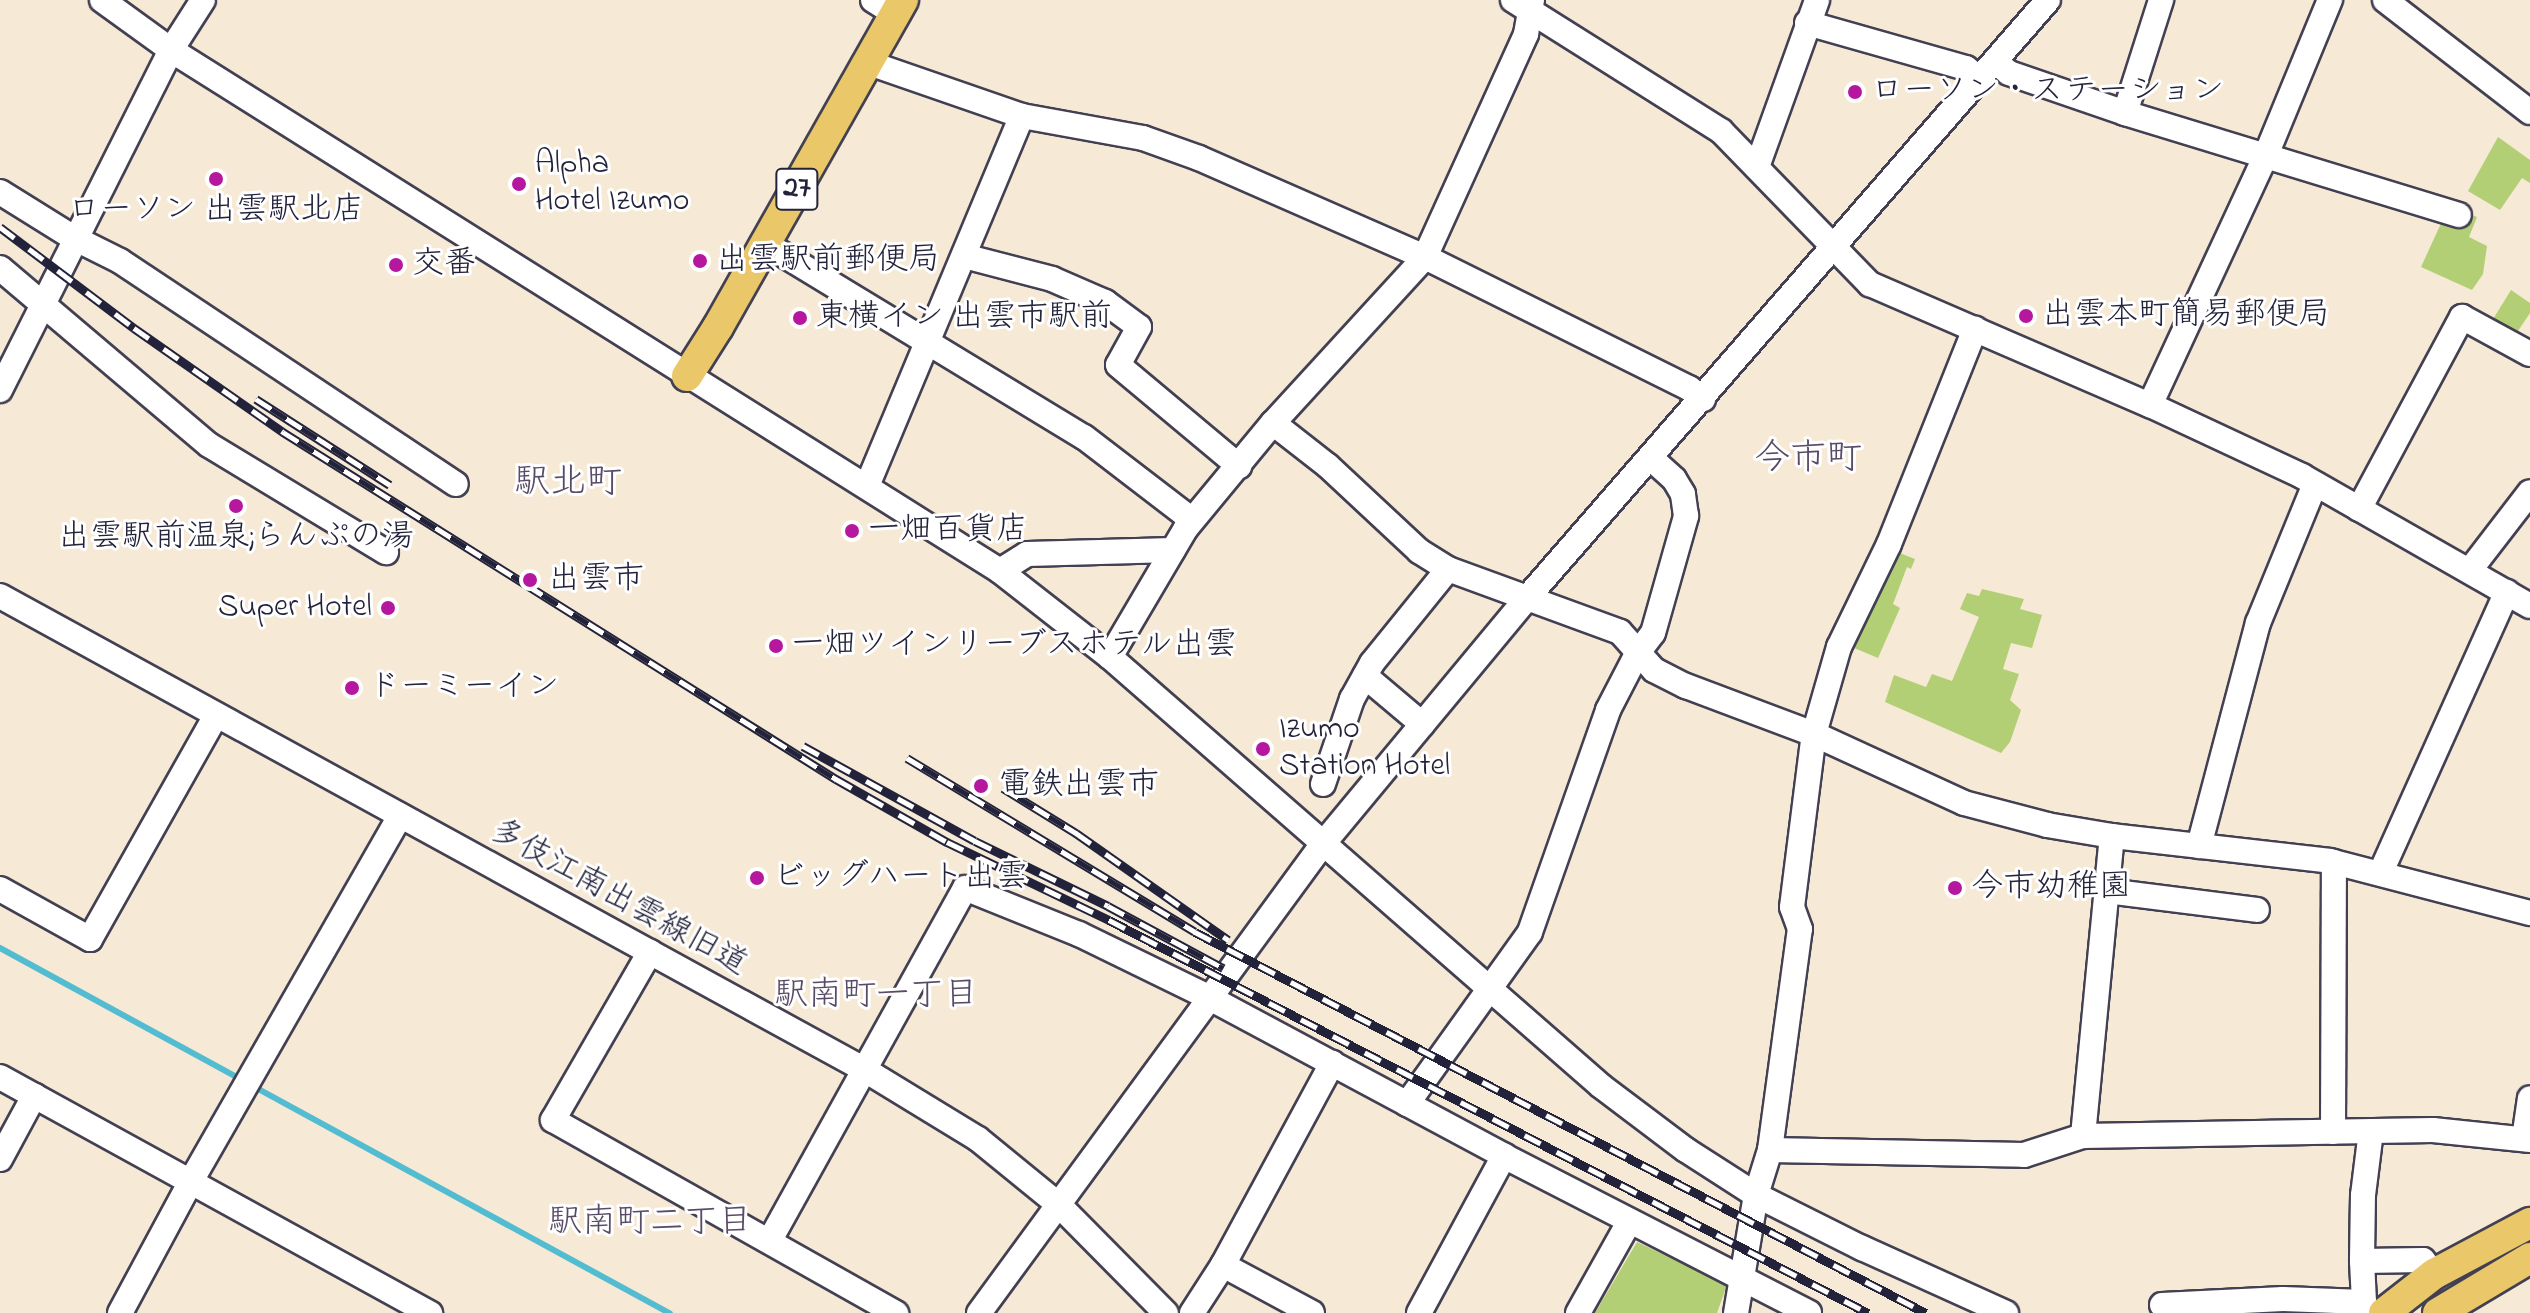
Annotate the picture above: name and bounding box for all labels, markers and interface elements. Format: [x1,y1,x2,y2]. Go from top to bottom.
place label: ローソン・ステーション [1871,73,2223,111]
marker: ローソン・ステーション [1846,83,1864,101]
place label: Alpha Hotel Izumo [535,147,689,222]
road number: 27 [775,163,819,215]
marker: ローソン 出雲駅北店 [207,170,225,188]
marker: Alpha Hotel Izumo [510,175,528,193]
place label: ローソン 出雲駅北店 [68,192,364,230]
place label: 出雲駅前郵便局 [716,242,940,280]
place label: 交番 [412,246,476,284]
marker: 出雲駅前郵便局 [691,252,709,270]
marker: 交番 [387,256,405,274]
place label: 出雲本町簡易郵便局 [2042,297,2330,335]
place label: 東横イン 出雲市駅前 [816,299,1112,337]
marker: 出雲本町簡易郵便局 [2017,307,2035,325]
marker: 東横イン 出雲市駅前 [791,309,809,327]
district label: 今市町 [1754,438,1862,482]
district label: 駅北町 [514,462,622,506]
marker: 出雲駅前温泉;らんぷの湯 [227,497,245,515]
place label: 一畑百貨店 [868,512,1028,550]
place label: 出雲駅前温泉;らんぷの湯 [58,519,414,557]
marker: 一畑百貨店 [843,522,861,540]
place label: 出雲市 [548,561,644,599]
marker: 出雲市 [519,569,541,591]
place label: Super Hotel [218,589,372,627]
marker: Super Hotel [379,599,397,617]
place label: 一畑ツインリーブスホテル出雲 [792,627,1240,665]
marker: 一畑ツインリーブスホテル出雲 [767,637,785,655]
place label: ドーミーイン [368,669,559,707]
marker: ドーミーイン [343,679,361,697]
place label: Izumo Station Hotel [1279,712,1450,787]
marker: Izumo Station Hotel [1254,740,1272,758]
place label: 電鉄出雲市 [999,767,1159,805]
marker: 電鉄出雲市 [970,775,992,797]
street label: 多伎江南出雲線旧道 [483,812,753,986]
place label: ビッグハート出雲 [773,859,1029,897]
marker: ビッグハート出雲 [748,869,766,887]
place label: 今市幼稚園 [1971,869,2131,907]
marker: 今市幼稚園 [1946,879,1964,897]
district label: 駅南町一丁目 [774,977,978,1017]
district label: 駅南町二丁目 [548,1204,752,1244]

